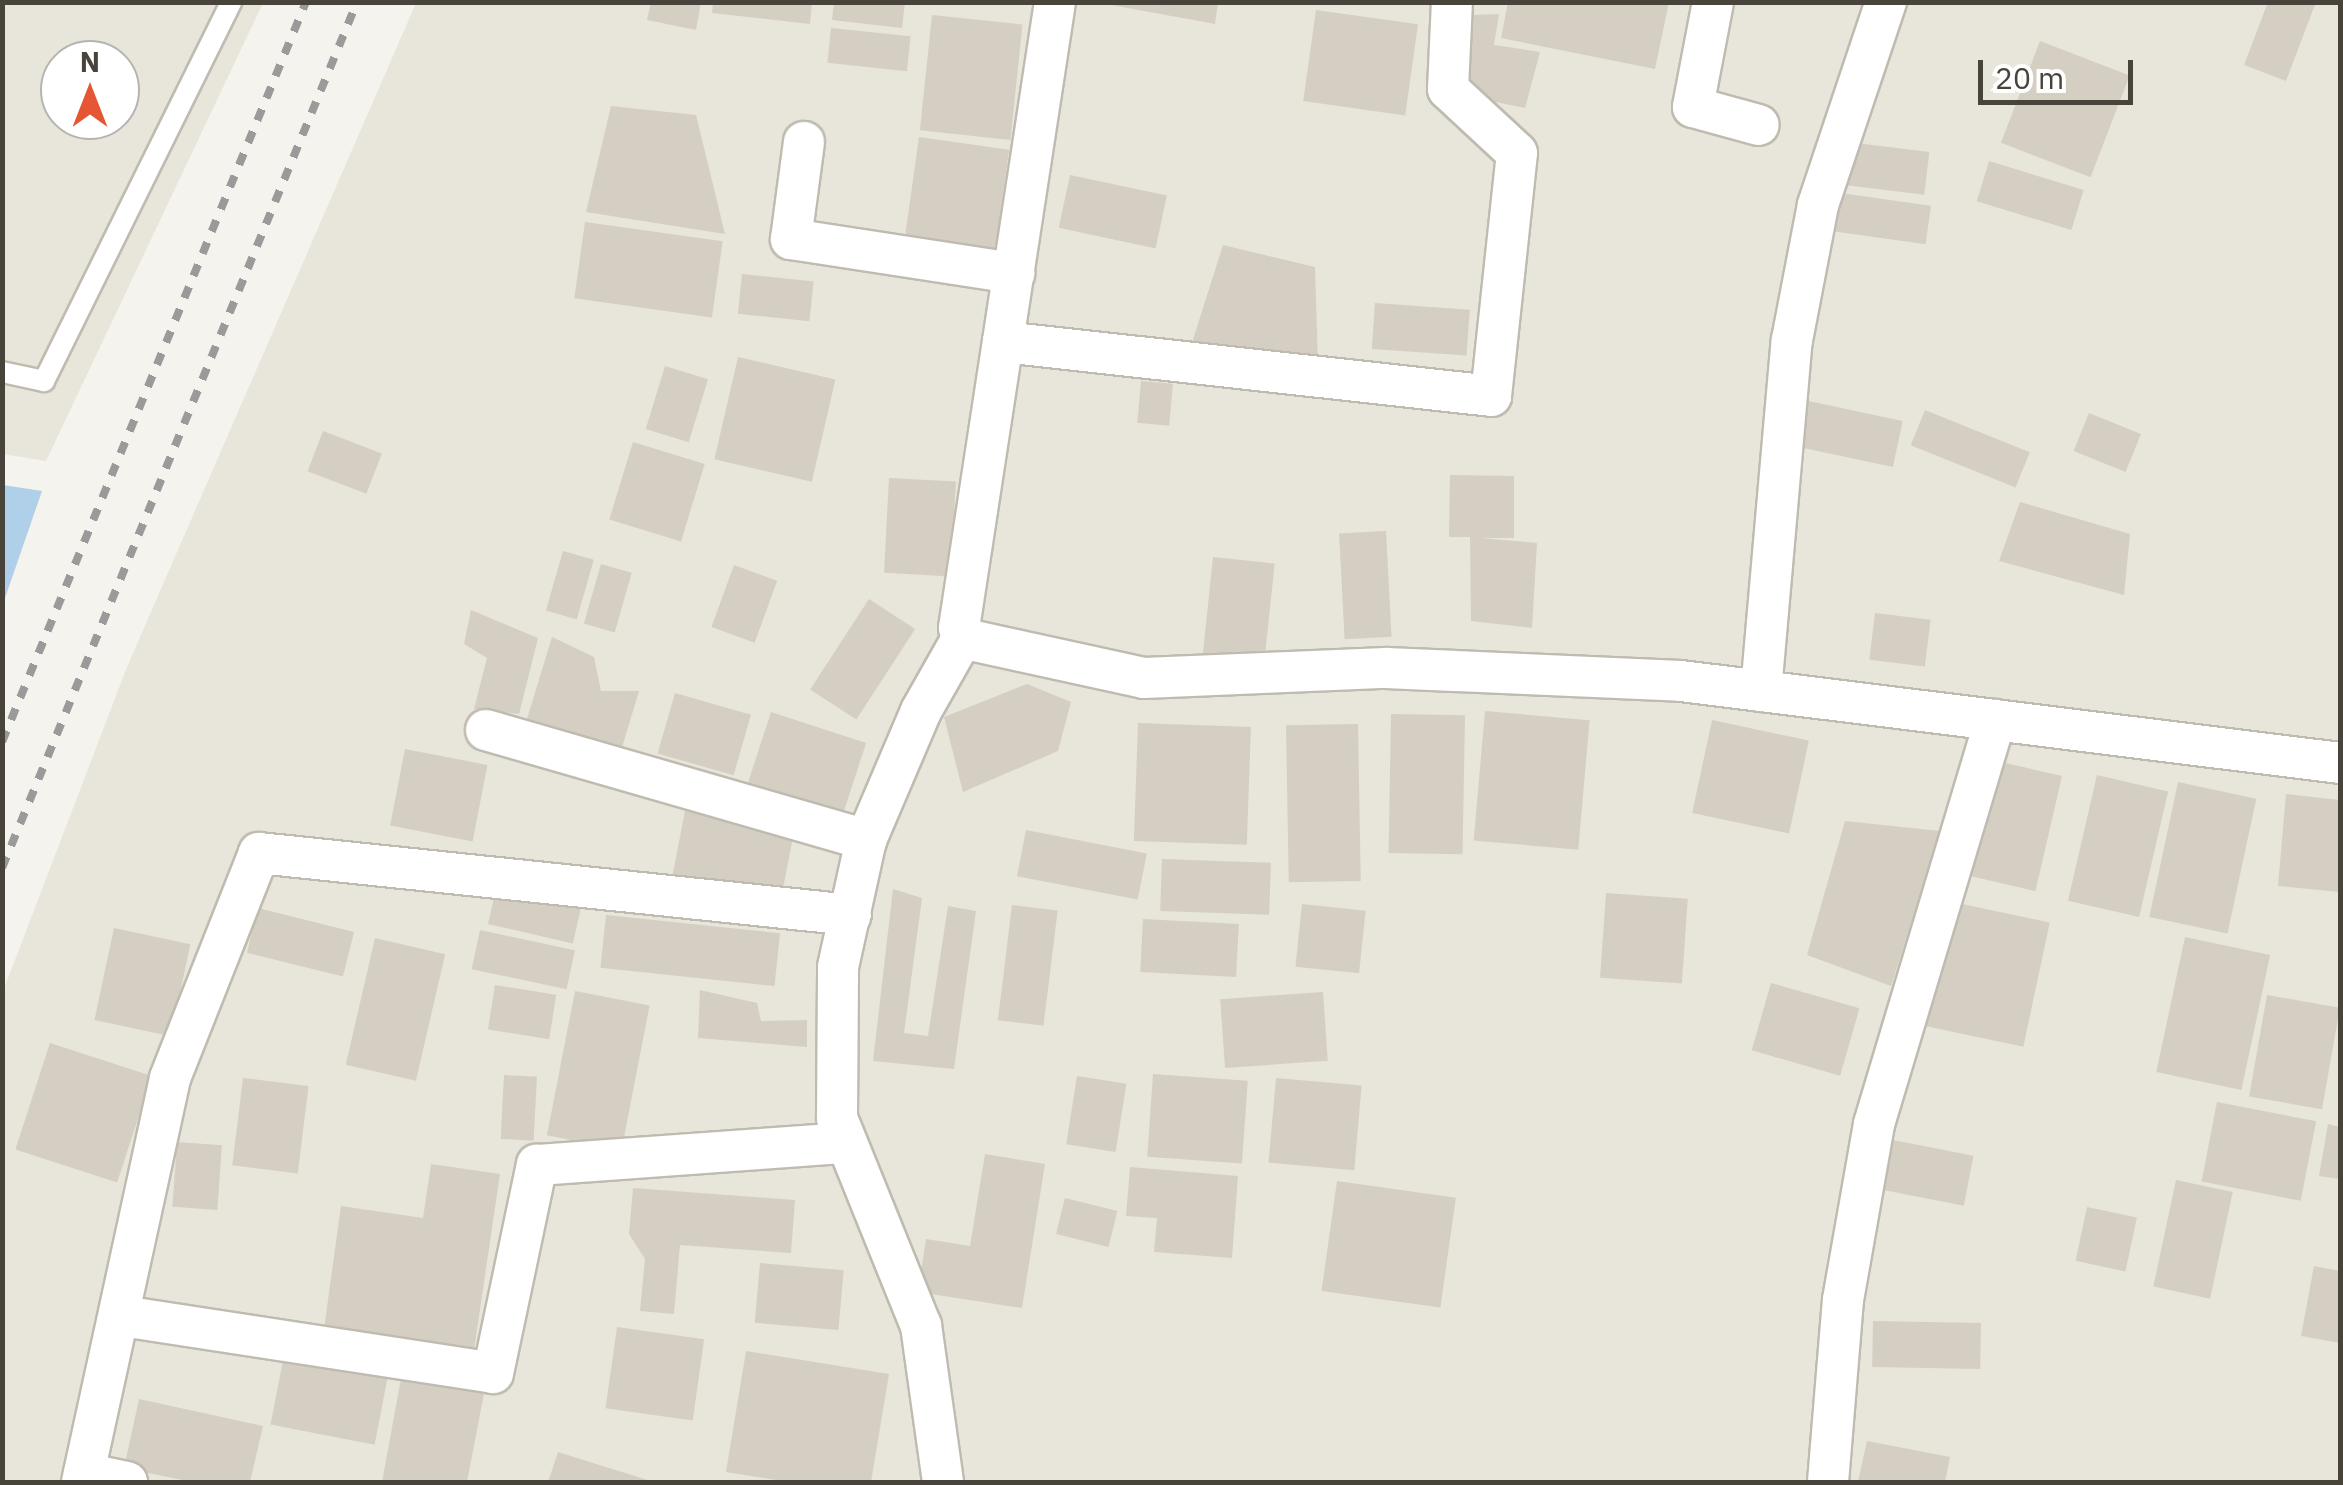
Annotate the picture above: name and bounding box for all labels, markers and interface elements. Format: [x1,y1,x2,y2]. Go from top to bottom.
north arrow [40,40,140,140]
scale bar [1983,40,2138,102]
text: N [80,43,100,80]
text: 20 m [1995,58,2064,97]

